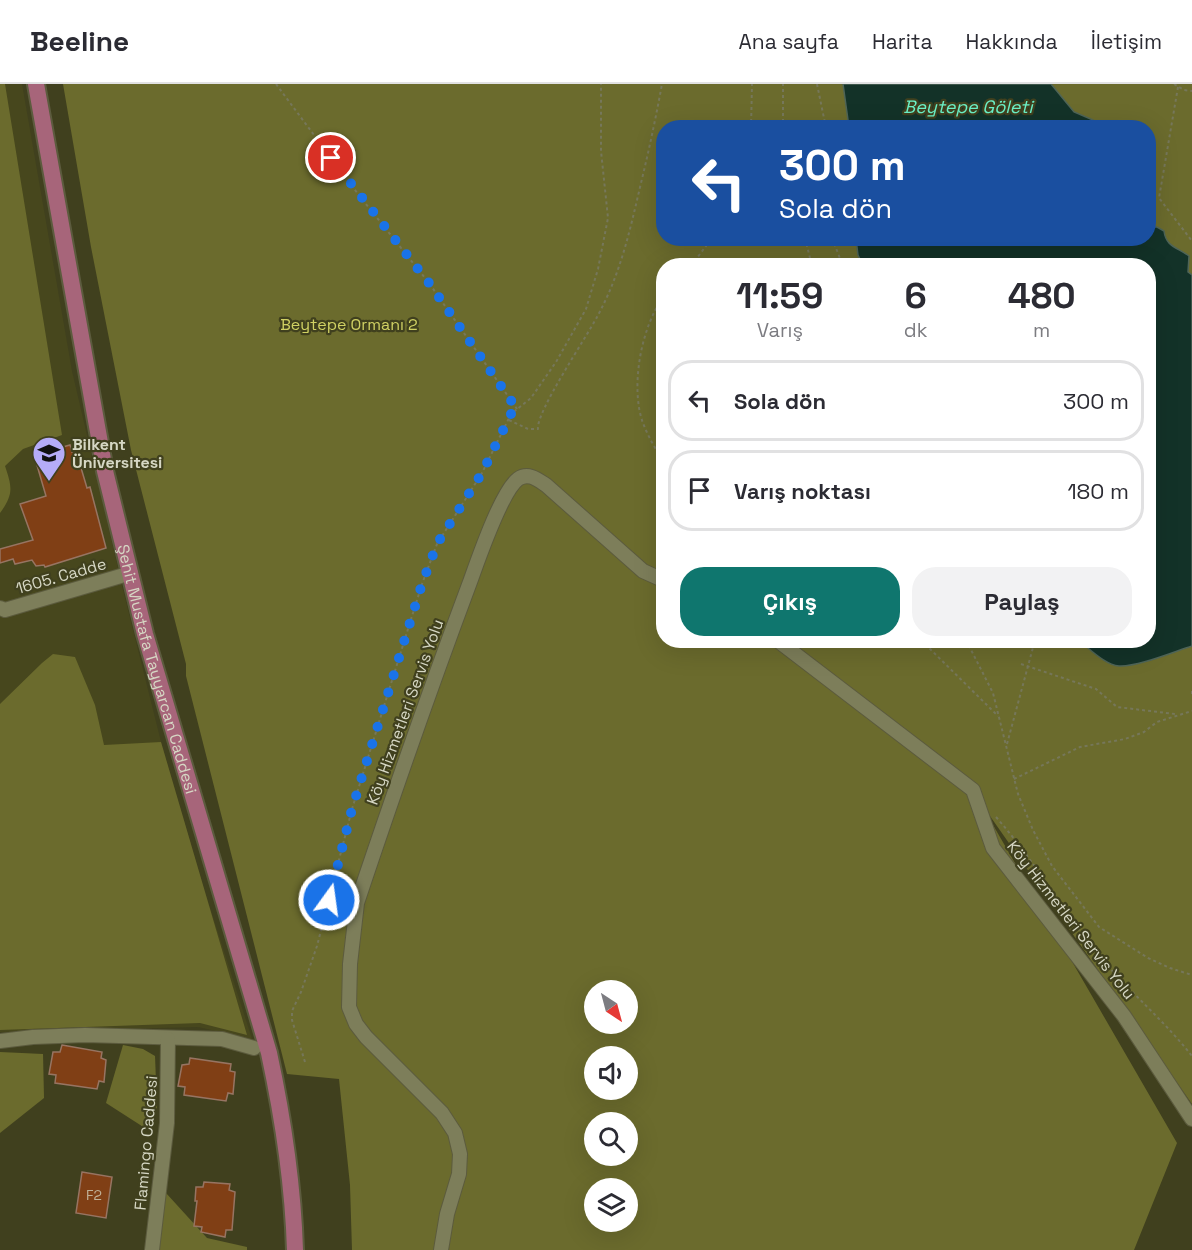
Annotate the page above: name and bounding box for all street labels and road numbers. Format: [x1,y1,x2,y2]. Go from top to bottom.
street label: Şehit Mustafa Tayyarcan Caddesi [113,542,202,796]
street label: 1605. Cadde [13,553,109,599]
street label: Köy Hizmetleri Servis Yolu [362,616,448,808]
street label: Köy Hizmetleri Servis Yolu [1002,836,1140,1004]
street label: Flamingo Caddesi [130,1075,162,1211]

